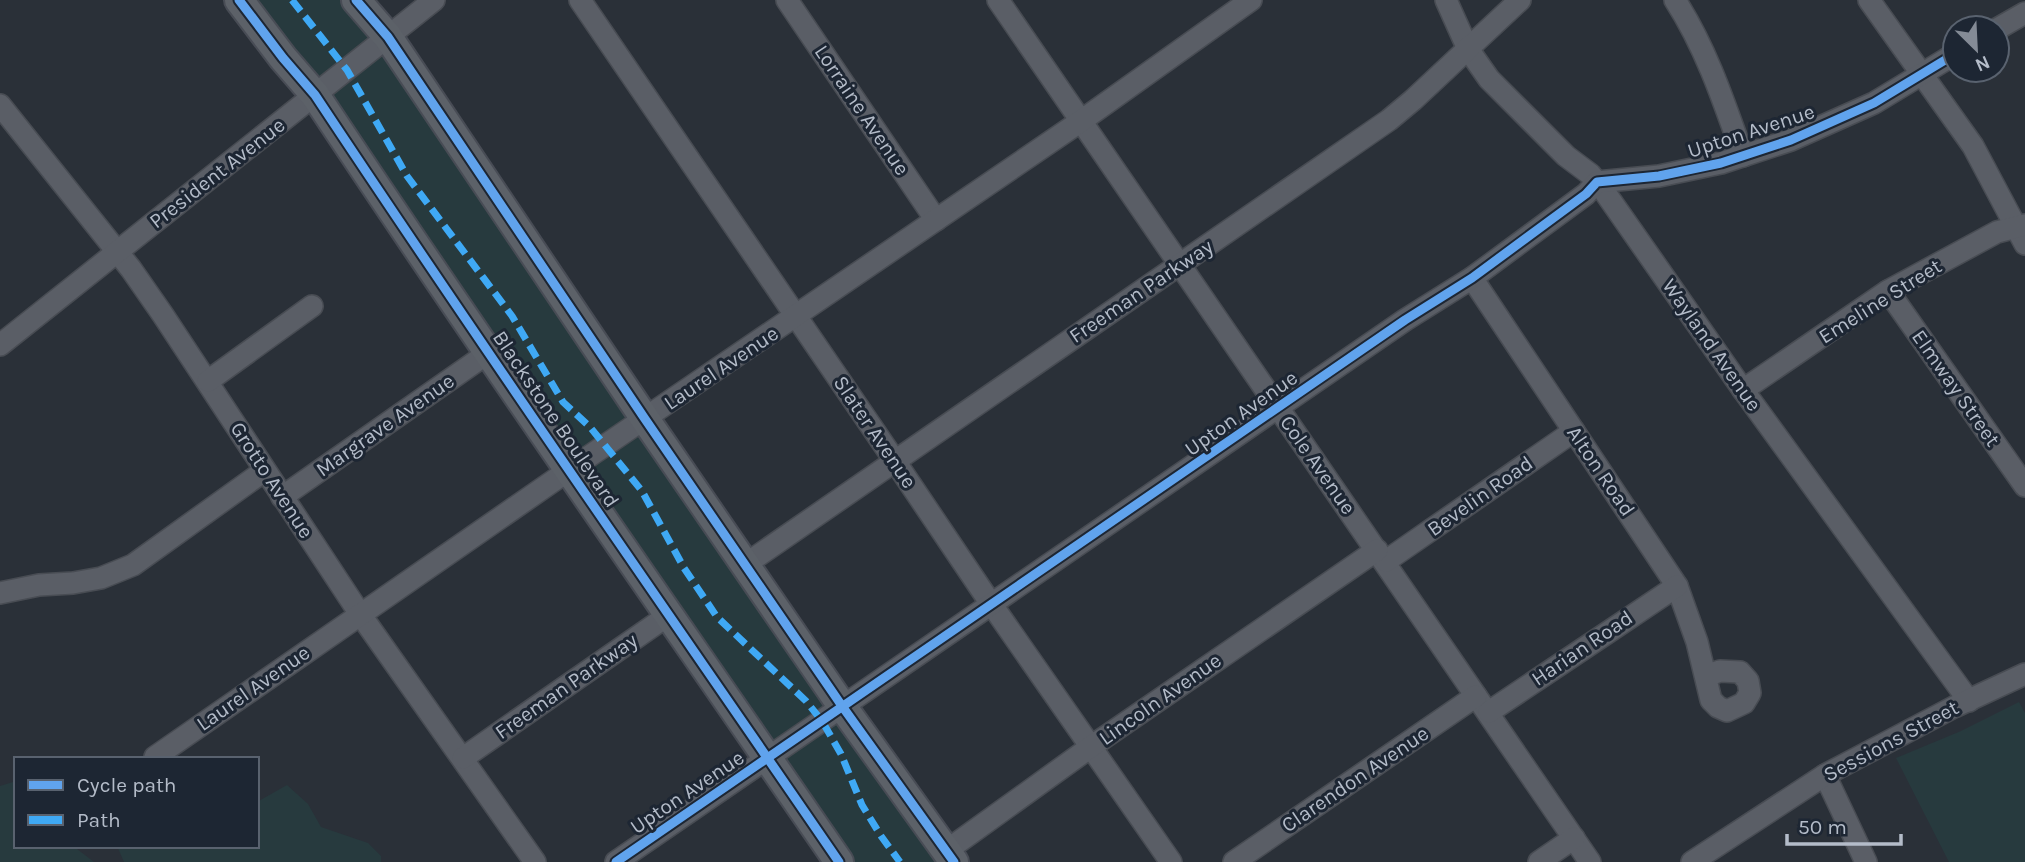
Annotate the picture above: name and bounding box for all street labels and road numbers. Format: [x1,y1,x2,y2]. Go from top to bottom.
street label: Lorraine Avenue [810,40,914,180]
street label: Upton Avenue [1684,99,1818,163]
street label: President Avenue [145,113,289,233]
street label: Freeman Parkway [1065,234,1218,348]
street label: Emeline Street [1814,254,1946,348]
street label: Wayland Avenue [1657,274,1767,416]
street label: Laurel Avenue [659,321,783,415]
street label: Elmway Street [1907,325,2005,451]
street label: Blackstone Boulevard [488,326,624,512]
street label: Upton Avenue [1180,365,1302,461]
street label: Margrave Avenue [311,368,459,482]
street label: Slater Avenue [829,371,921,493]
street label: Cole Avenue [1275,411,1361,519]
street label: Grotto Avenue [225,417,319,543]
street label: Alton Road [1562,421,1640,521]
street label: Bevelin Road [1423,451,1537,541]
street label: Harian Road [1527,605,1637,691]
street label: Freeman Parkway [490,628,642,744]
street label: Laurel Avenue [192,640,314,736]
street label: Lincoln Avenue [1094,648,1226,750]
street label: Sessions Street [1819,695,1963,787]
street label: Clarendon Avenue [1277,721,1433,837]
street label: Upton Avenue [626,745,748,839]

